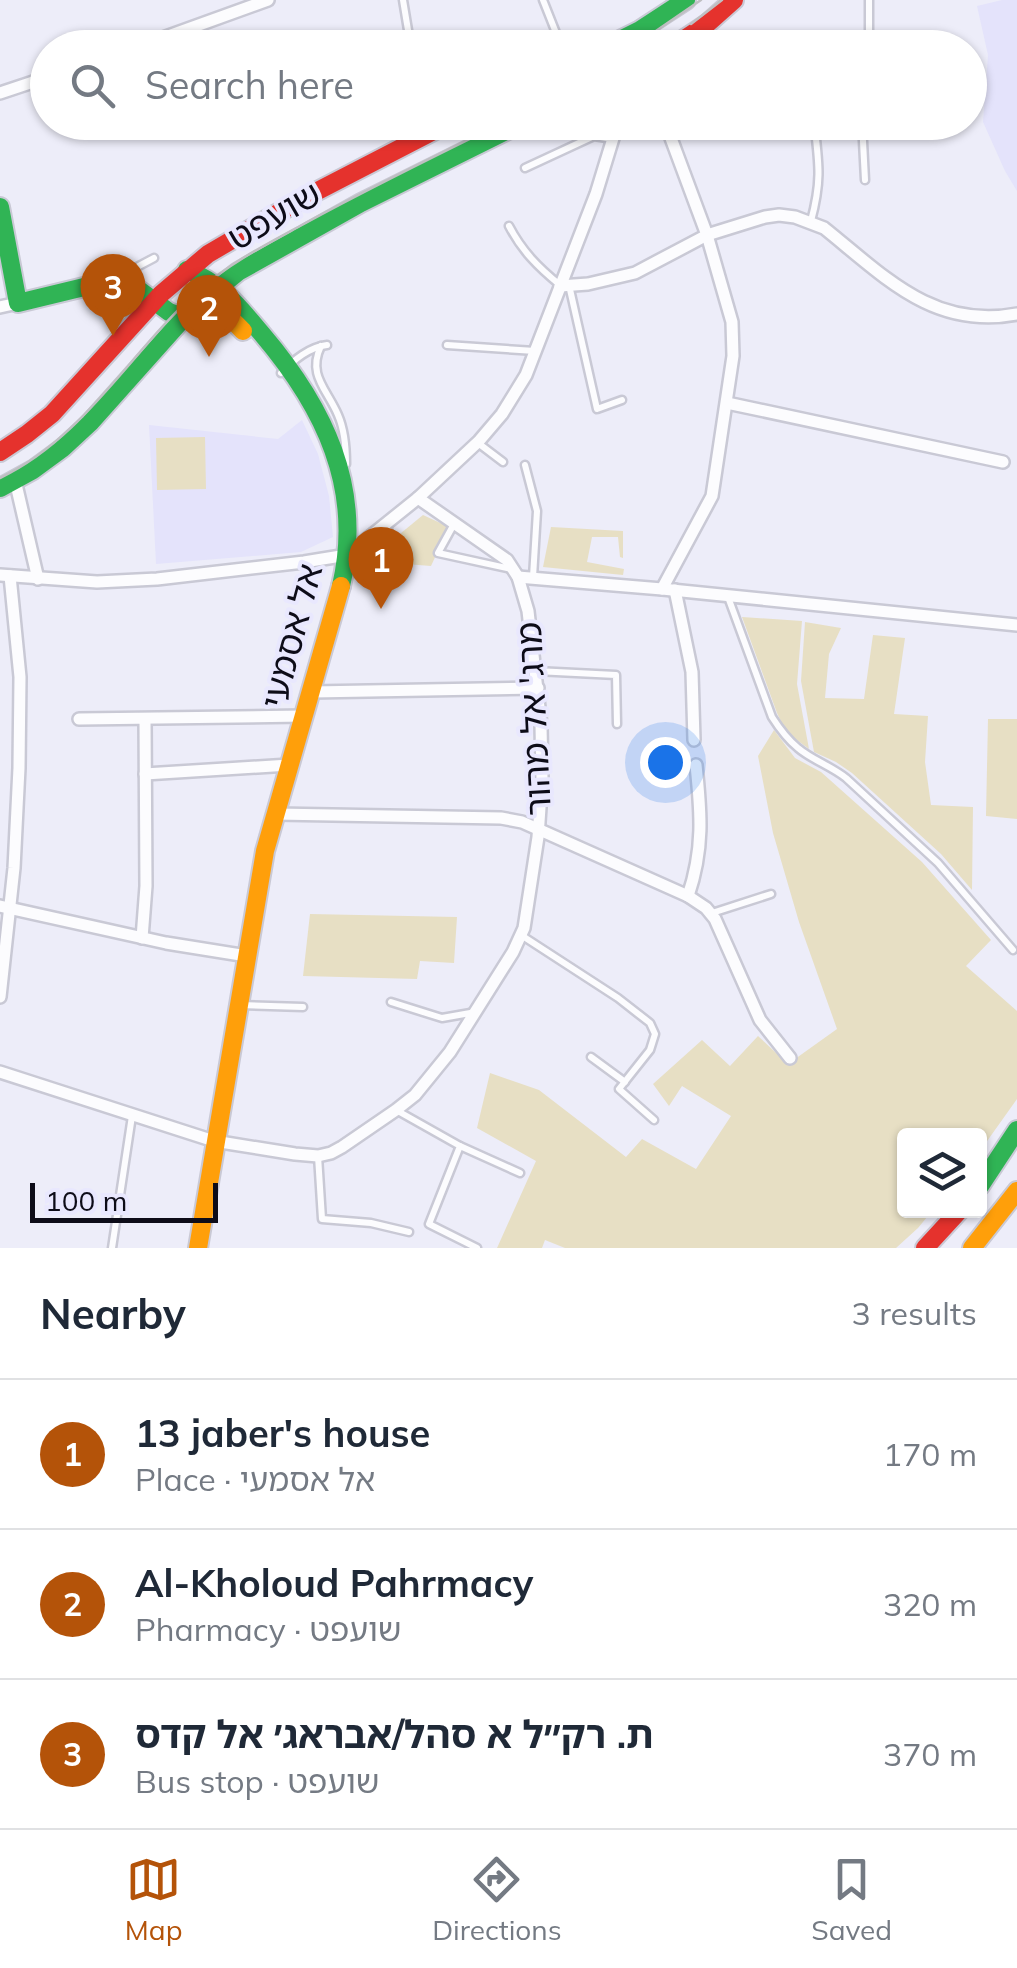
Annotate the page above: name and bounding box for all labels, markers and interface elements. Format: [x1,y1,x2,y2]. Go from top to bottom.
search box [30,30,987,140]
icon: search [65,58,120,113]
text: Search here [145,61,354,109]
street label: שועפט [220,171,328,259]
pin: 3 [80,254,146,336]
pin: 2 [176,274,242,357]
pin: 1 [348,526,414,609]
street label: אל אסמעי [251,559,331,713]
street label: מרג' אל מהור [506,621,560,817]
your location [640,737,691,788]
map controls [897,1128,987,1218]
button: layers [897,1128,987,1218]
scale bar [30,1178,218,1222]
text: 100 m [45,1183,127,1218]
text: Nearby [40,1287,186,1340]
text: 3 results [852,1293,977,1333]
text: 13 jaber's house [135,1409,430,1457]
text: 1 [63,1434,82,1474]
text: 170 m [883,1434,977,1474]
text: Place · אל אסמעי [135,1459,375,1499]
text: Al-Kholoud Pahrmacy [135,1559,533,1607]
text: 2 [63,1584,82,1624]
text: 320 m [883,1584,977,1624]
text: Pharmacy · שועפט [135,1609,401,1649]
text: ת. רק״ל א סהל/אבראג׳ אל קדס [135,1710,654,1758]
text: 3 [63,1734,82,1774]
text: 370 m [883,1734,977,1774]
text: Bus stop · שועפט [135,1761,379,1801]
tab: Map [125,1852,182,1947]
tab: Directions [432,1852,562,1947]
tab: Saved [811,1852,892,1947]

